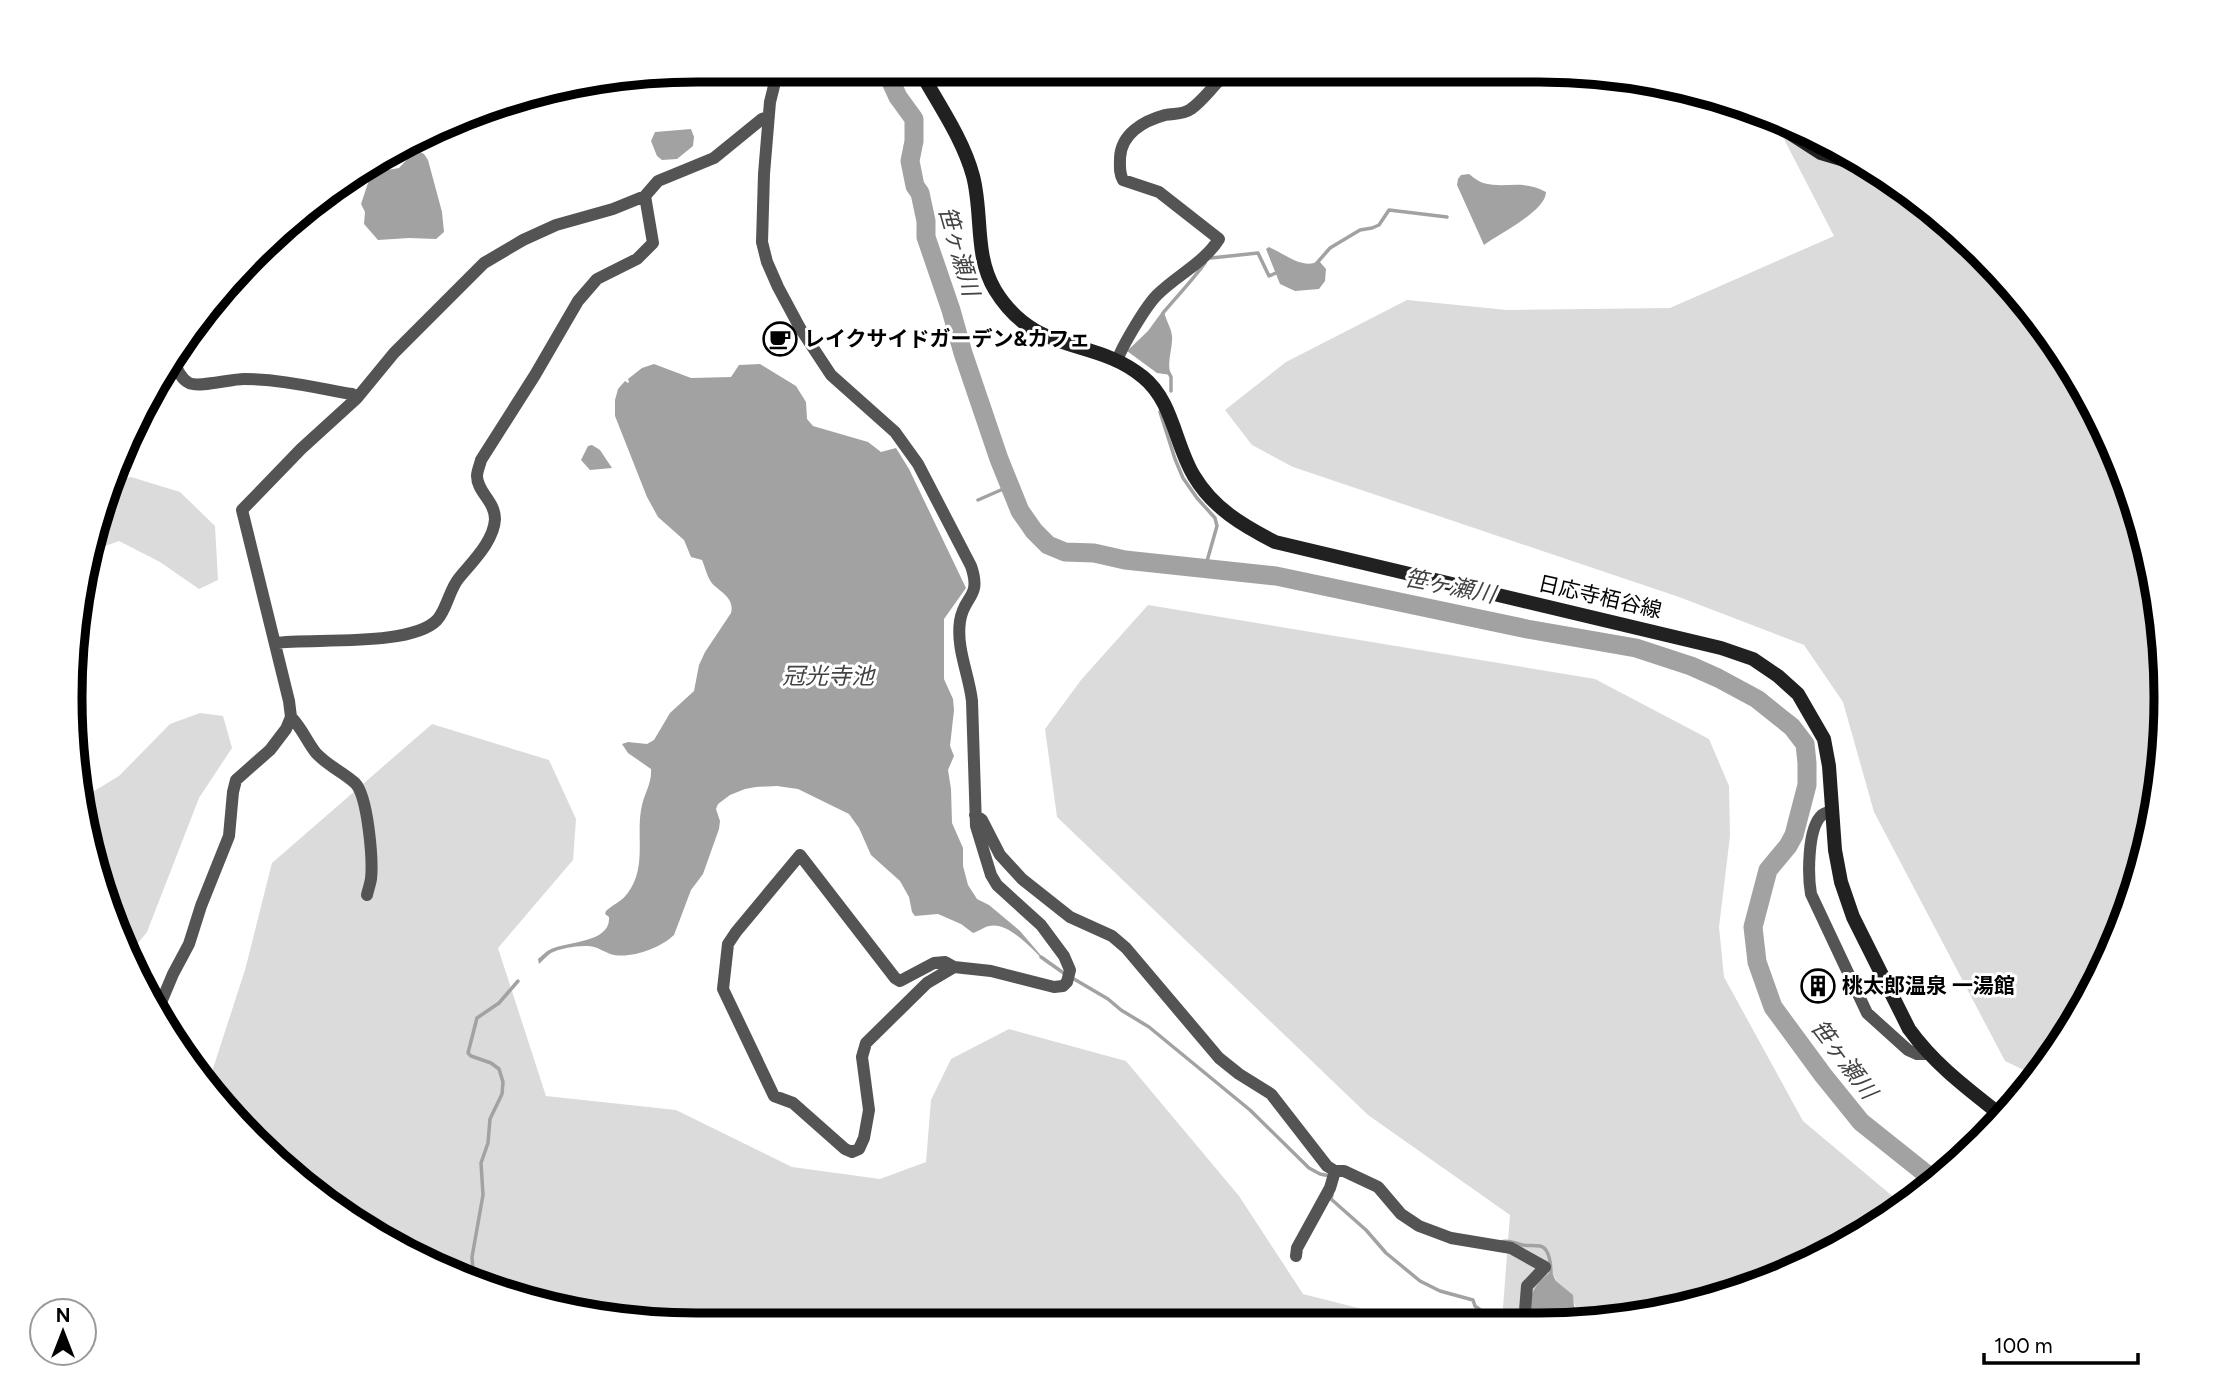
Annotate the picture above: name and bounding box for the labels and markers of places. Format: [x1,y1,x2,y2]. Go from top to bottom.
cafe icon: レイクサイドガーデン&カフェ [761,320,799,358]
place label: レイクサイドガーデン&カフェ [804,326,1090,351]
building icon: 桃太郎温泉 一湯館 [1799,967,1837,1005]
place label: 桃太郎温泉 一湯館 [1842,973,2015,998]

